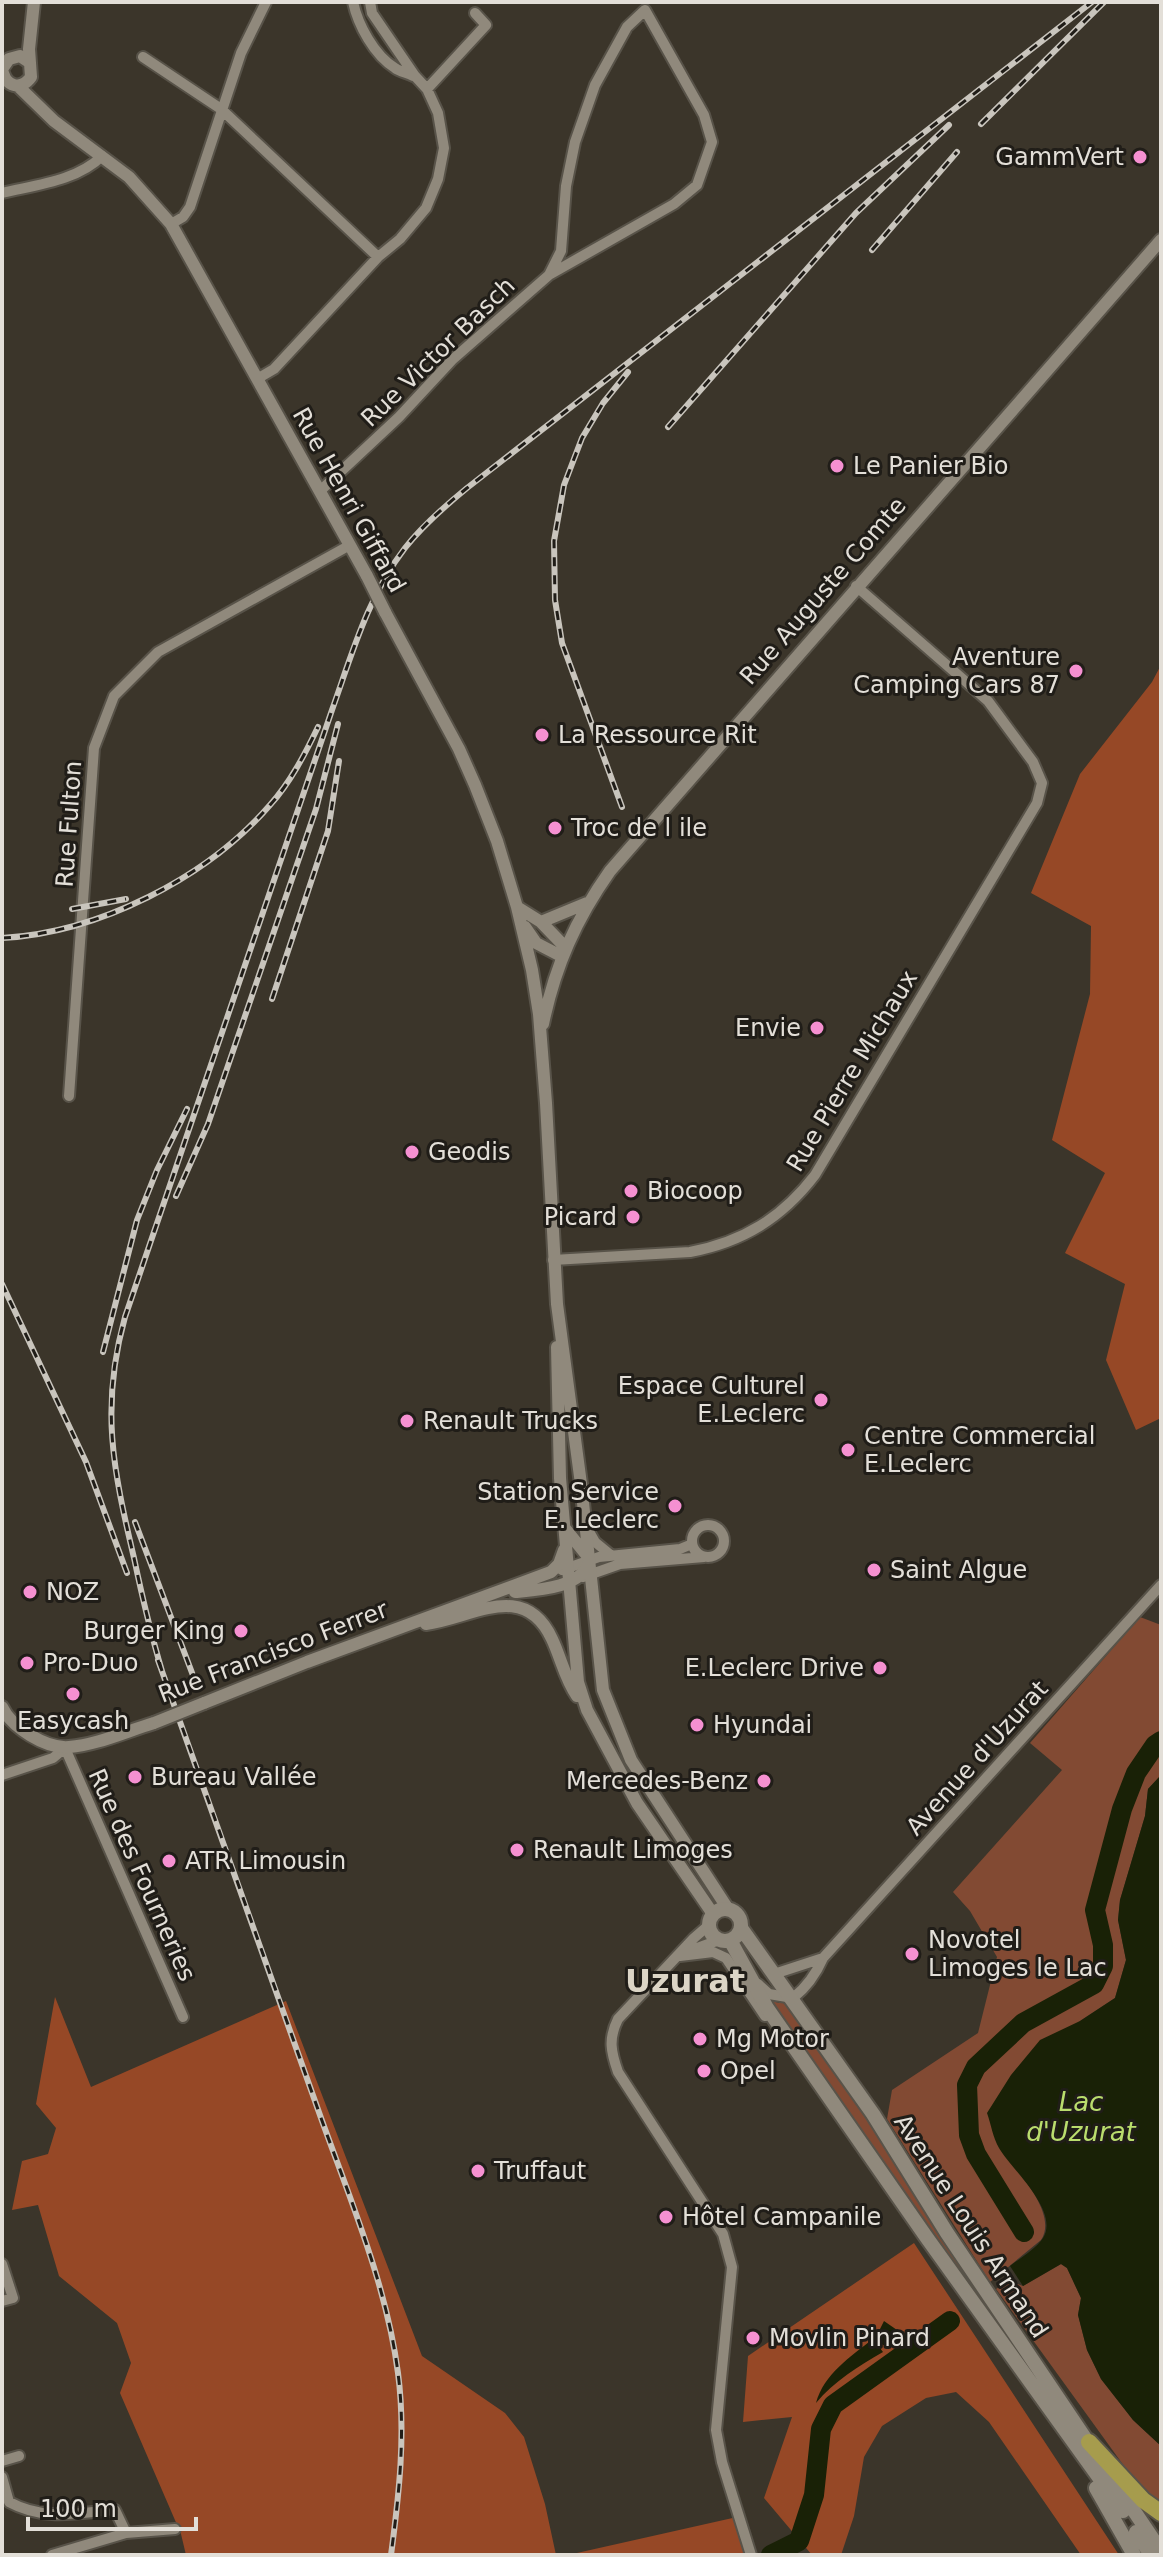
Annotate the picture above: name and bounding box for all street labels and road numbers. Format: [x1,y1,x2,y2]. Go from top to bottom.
street label: Rue Victor Basch [355,272,521,432]
street label: Rue Henri Giffard [287,403,411,597]
street label: Rue Auguste Comte [734,492,912,690]
street label: Rue Fulton [51,760,87,888]
street label: Rue Pierre Michaux [781,965,923,1177]
street label: Rue Francisco Ferrer [154,1595,392,1709]
street label: Avenue d'Uzurat [900,1675,1054,1841]
street label: Rue des Fourneries [83,1765,201,1985]
street label: Avenue Louis Armand [888,2109,1054,2343]

